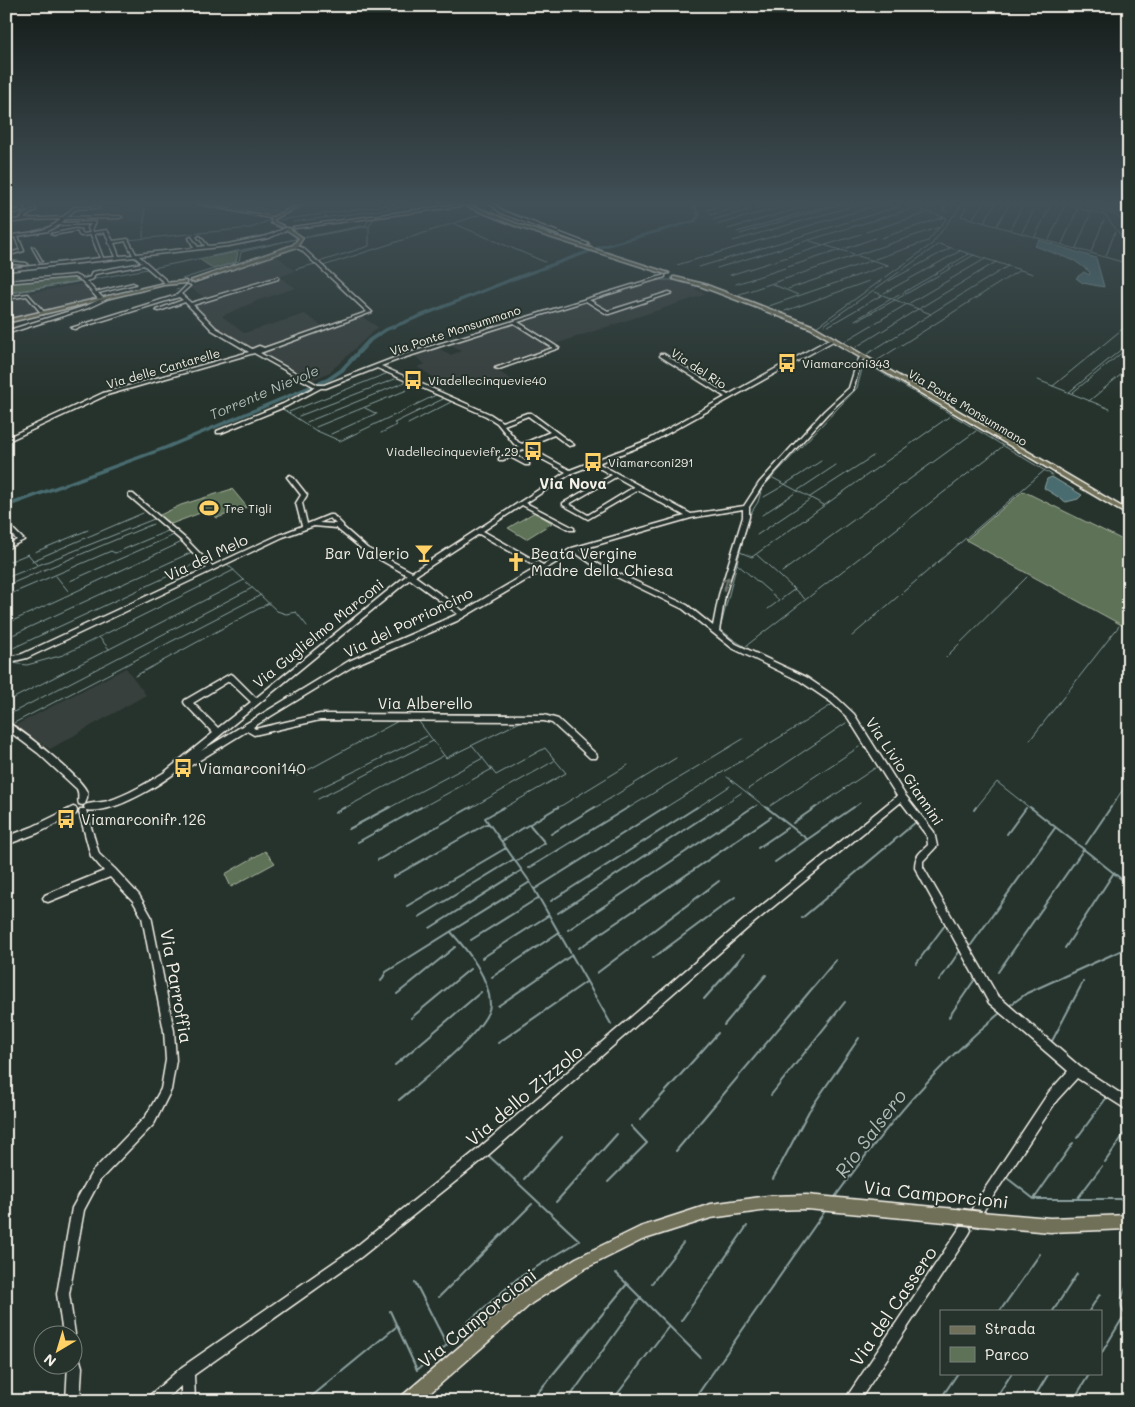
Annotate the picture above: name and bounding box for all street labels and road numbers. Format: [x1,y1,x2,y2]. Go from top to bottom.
street label: Via Ponte Monsummano [388,301,522,359]
street label: Via delle Cantarelle [104,344,222,392]
street label: Via del Rio [668,344,730,392]
street label: Via Ponte Monsummano [905,365,1031,449]
street label: Via del Melo [161,529,251,585]
street label: Via Guglielmo Marconi [248,574,388,692]
street label: Via del Porrioncino [340,582,476,662]
street label: Via Alberello [378,693,472,713]
street label: Via Livio Giannini [861,713,949,829]
street label: Via Parroffia [155,927,199,1045]
street label: Via dello Zizzolo [461,1039,588,1151]
street label: Via Camporcioni [862,1174,1010,1214]
street label: Via del Cassero [844,1241,942,1370]
street label: Via Camporcioni [413,1263,541,1373]

